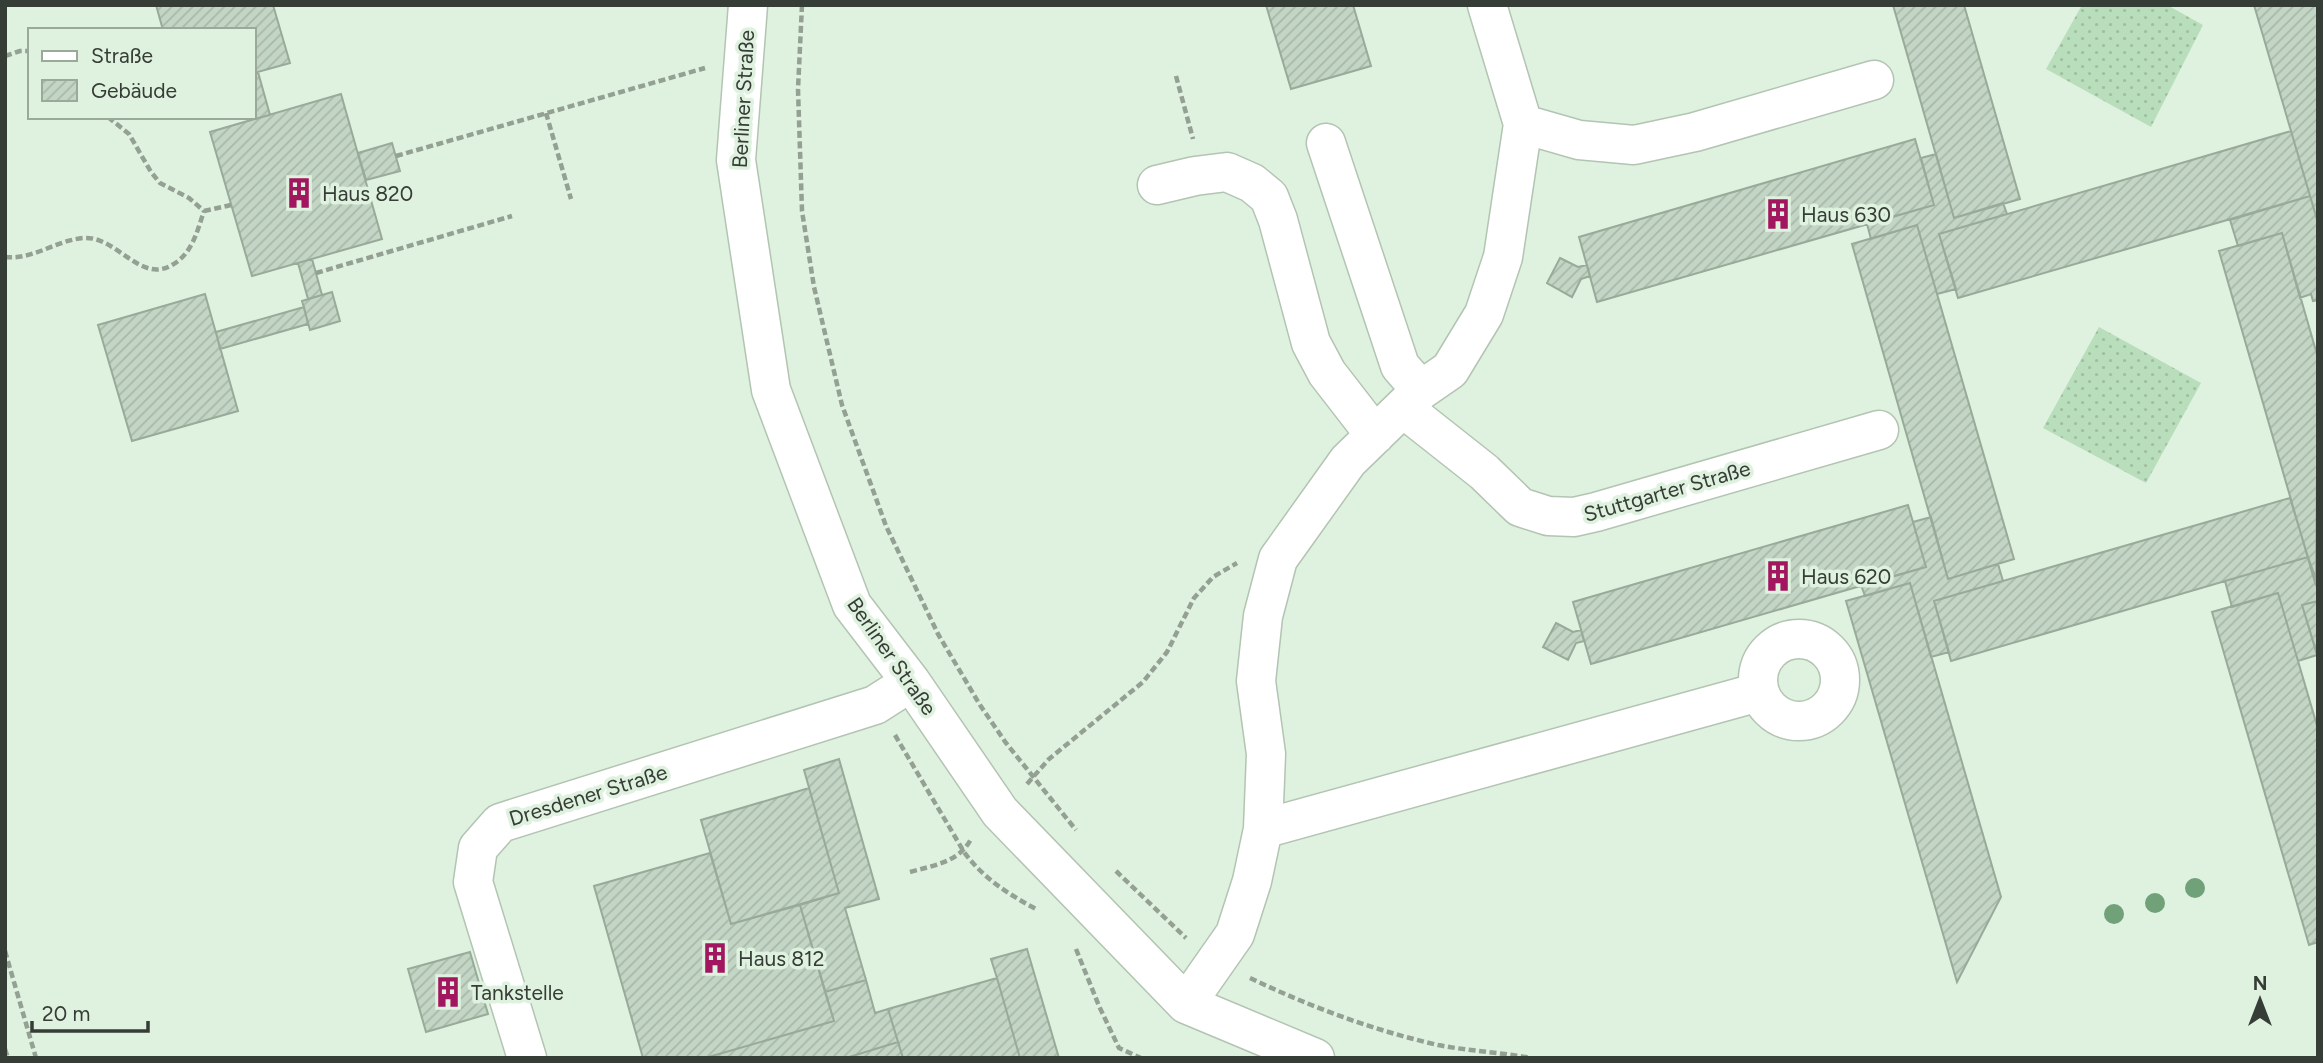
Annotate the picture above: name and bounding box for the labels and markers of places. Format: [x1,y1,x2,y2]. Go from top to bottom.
building icon: Haus 820 [282,176,316,210]
place label: Haus 820 [322,181,413,206]
building icon: Haus 630 [1761,197,1795,231]
place label: Haus 630 [1801,202,1891,227]
building icon: Haus 620 [1761,559,1795,593]
place label: Haus 620 [1801,564,1891,589]
building icon: Haus 812 [698,941,732,975]
place label: Haus 812 [738,946,824,971]
building icon: Tankstelle [431,975,465,1009]
place label: Tankstelle [471,980,564,1005]

